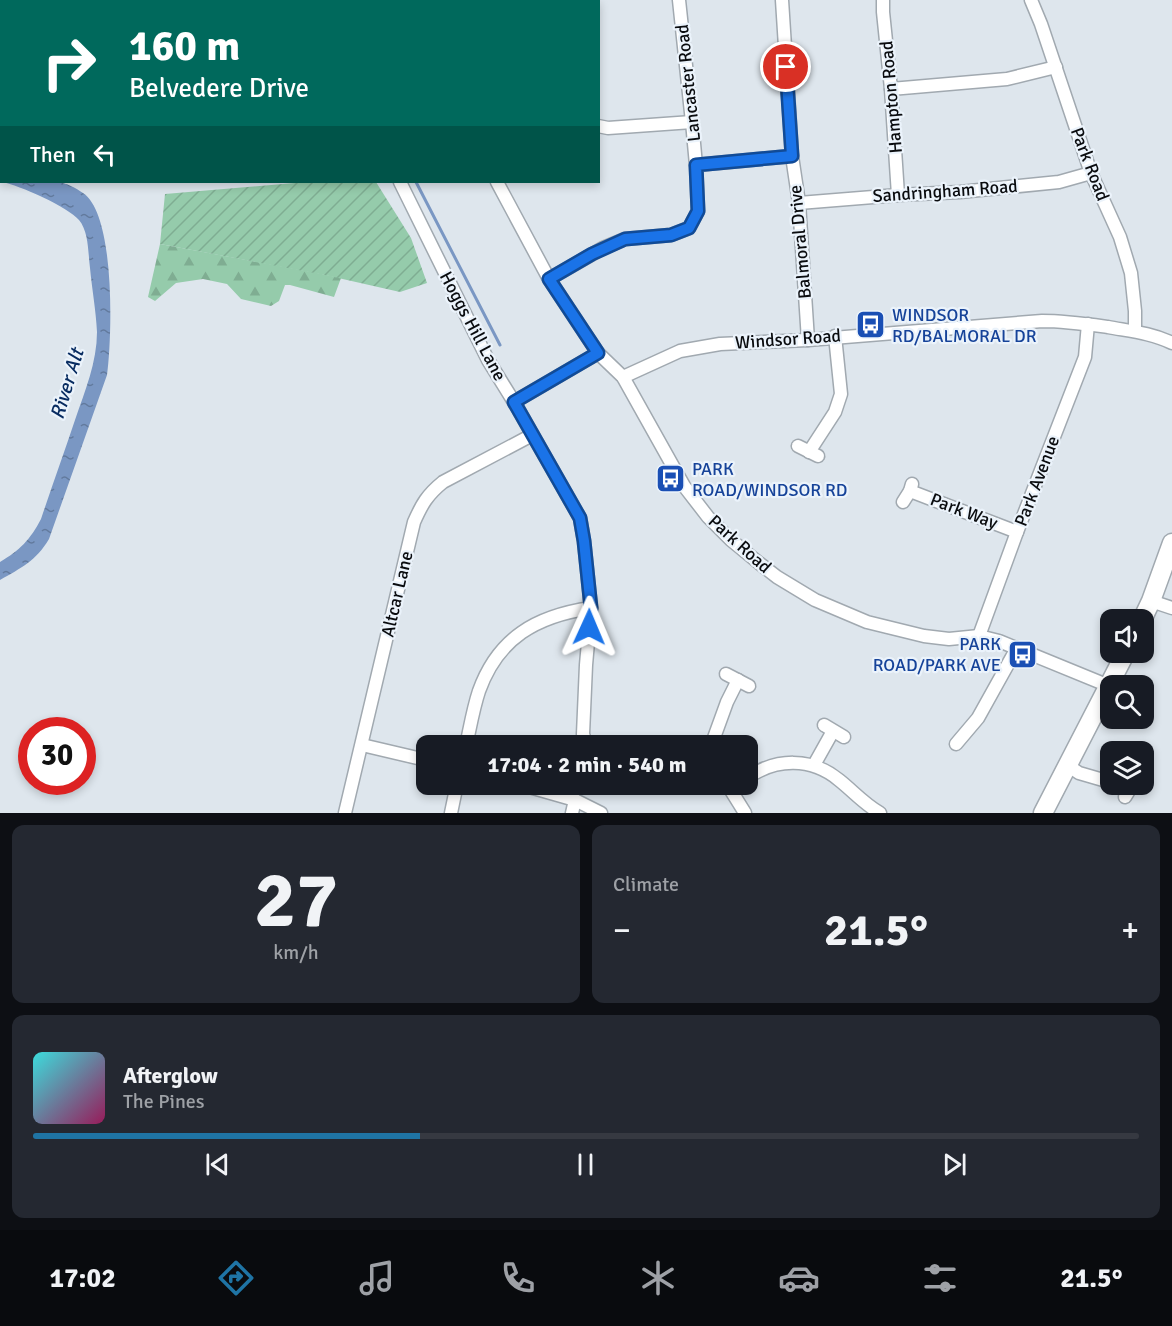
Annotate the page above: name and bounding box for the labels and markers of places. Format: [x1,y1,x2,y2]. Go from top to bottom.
pin [760,41,811,92]
place label: WINDSOR RD/BALMORAL DR [892,304,1037,347]
bus stop icon: WINDSOR RD/BALMORAL DR [855,309,887,341]
place label: PARK ROAD/WINDSOR RD [692,458,847,501]
bus stop icon: PARK ROAD/WINDSOR RD [655,463,687,495]
place label: PARK ROAD/PARK AVE [873,633,1001,676]
bus stop icon: PARK ROAD/PARK AVE [1006,638,1038,670]

